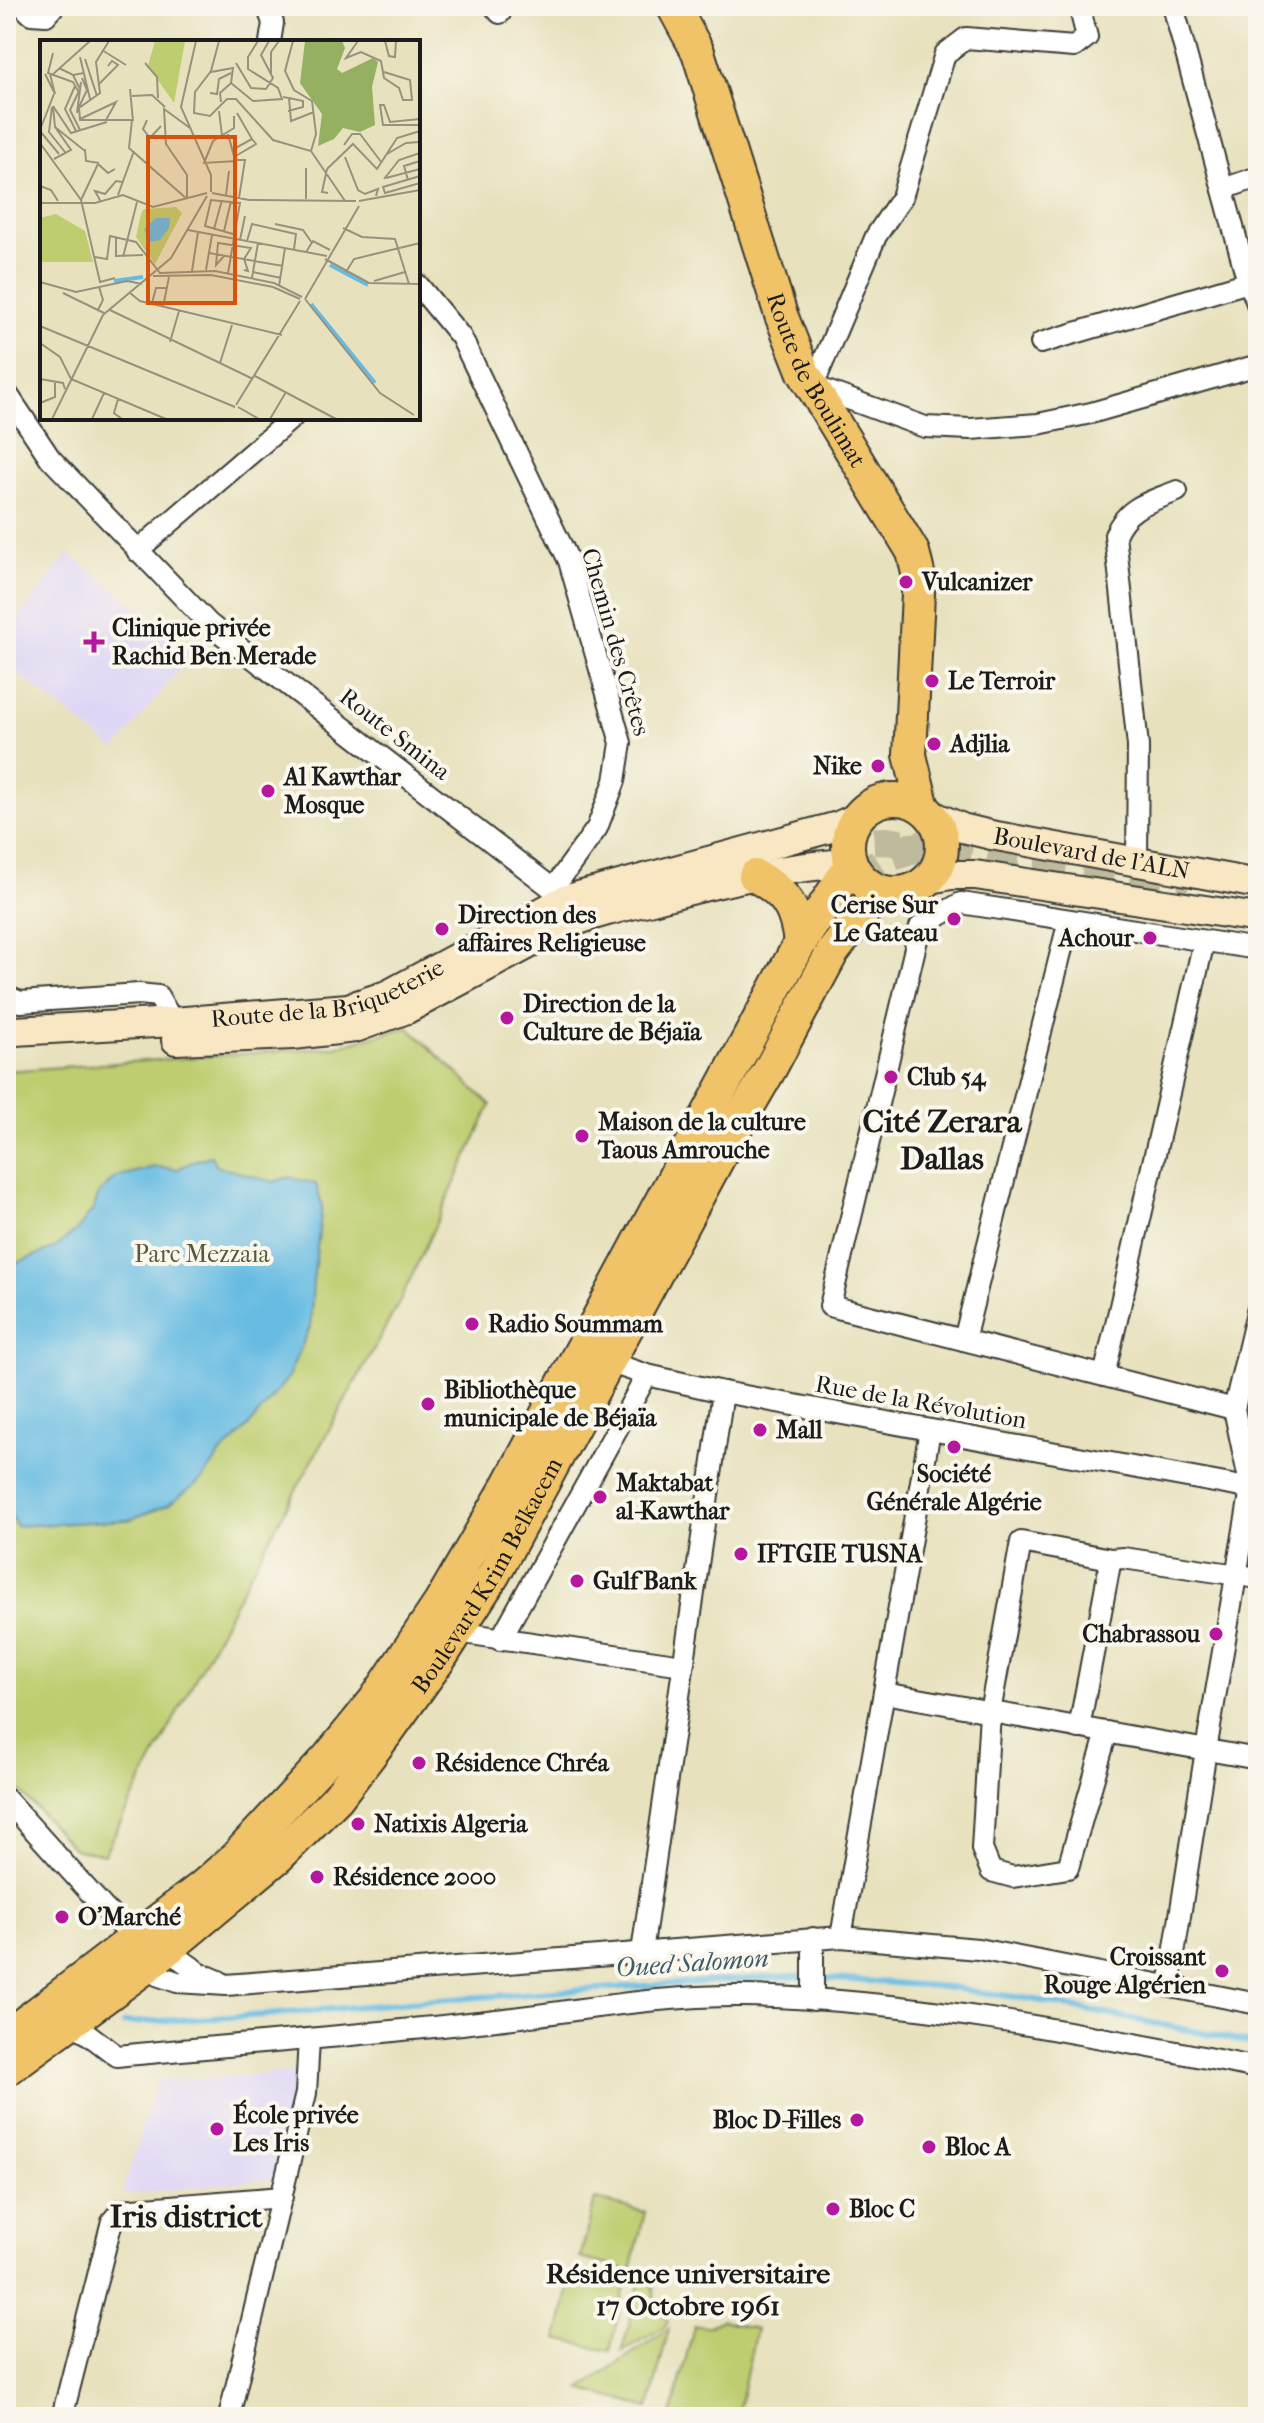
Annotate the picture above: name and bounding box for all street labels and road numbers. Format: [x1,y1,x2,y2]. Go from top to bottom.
street label: Route de Boulimat [761,289,872,473]
street label: Chemin des Crêtes [576,545,656,739]
street label: Route Smina [334,682,457,786]
street label: Boulevard de l'ALN [991,822,1192,885]
street label: Route de la Briqueterie [210,953,449,1033]
street label: Rue de la Révolution [813,1370,1029,1434]
street label: Boulevard Krim Belkacem [406,1453,568,1699]

